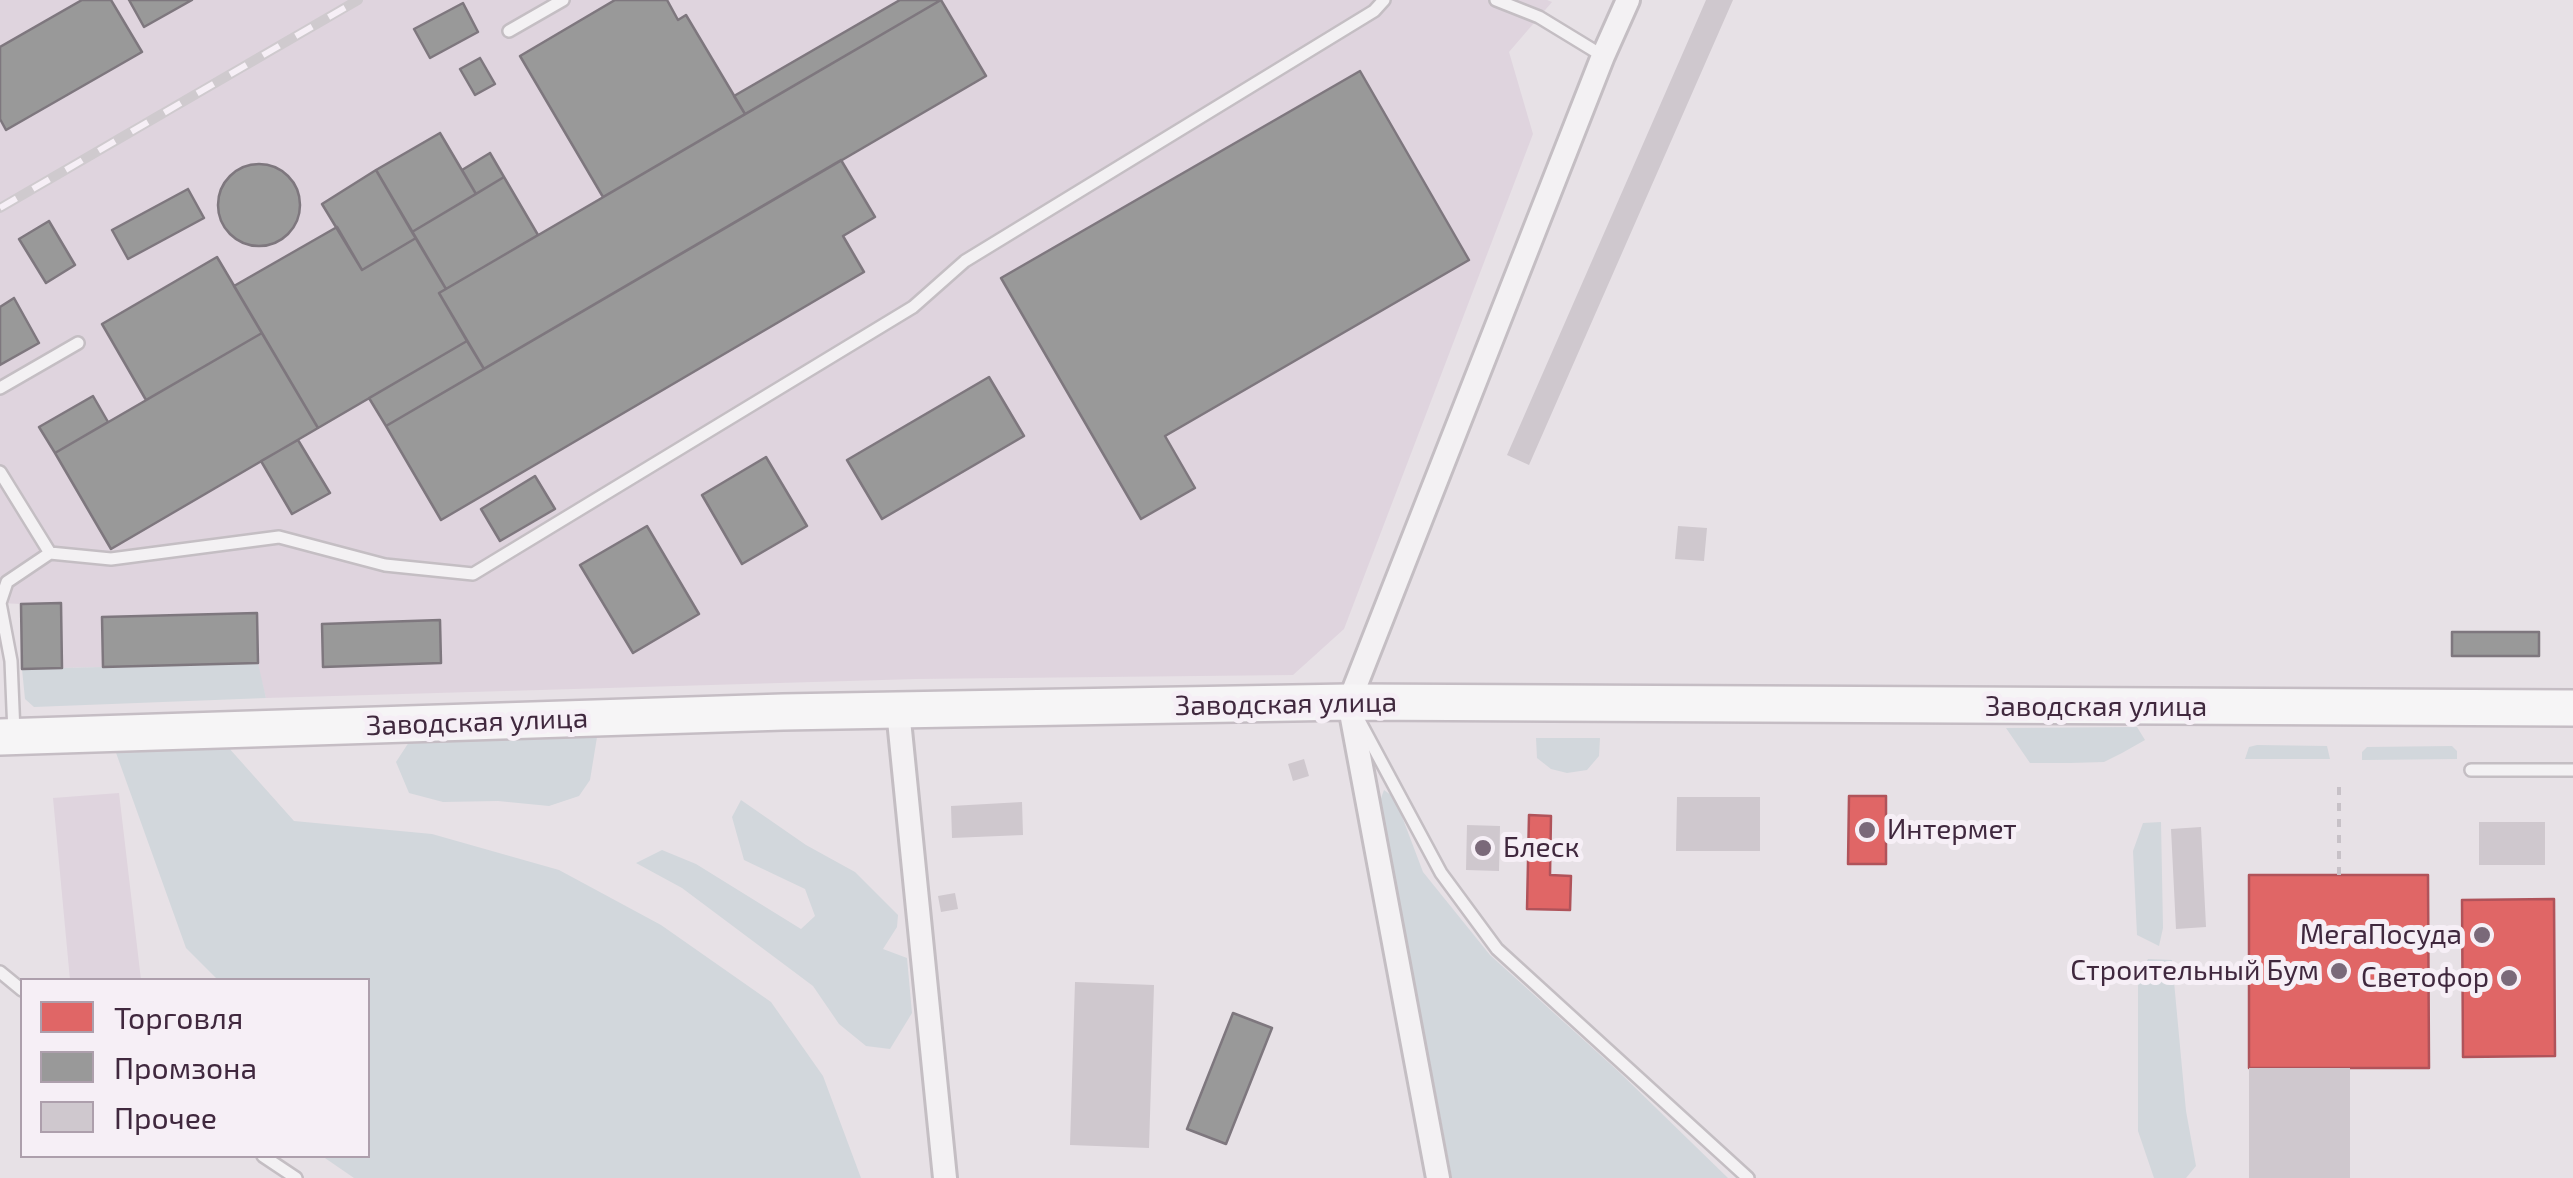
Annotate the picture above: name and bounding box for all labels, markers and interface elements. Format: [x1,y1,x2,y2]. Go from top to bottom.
street label: Заводская улица [1175,685,1397,723]
street label: Заводская улица [1985,690,2207,724]
street label: Заводская улица [365,701,589,743]
place label: Интермет [1887,813,2017,847]
marker: Интермет [1856,819,1878,841]
place label: Блеск [1503,831,1579,865]
marker: Блеск [1472,837,1494,859]
place label: МегаПосуда [2300,918,2462,952]
marker: МегаПосуда [2471,924,2493,946]
place label: Строительный Бум [2070,954,2319,988]
marker: Строительный Бум [2328,960,2350,982]
place label: Светофор [2361,961,2489,995]
marker: Светофор [2498,967,2520,989]
legend [20,978,370,1158]
text: Торговля [114,999,243,1035]
text: Промзона [114,1049,257,1085]
text: Прочее [114,1099,217,1135]

